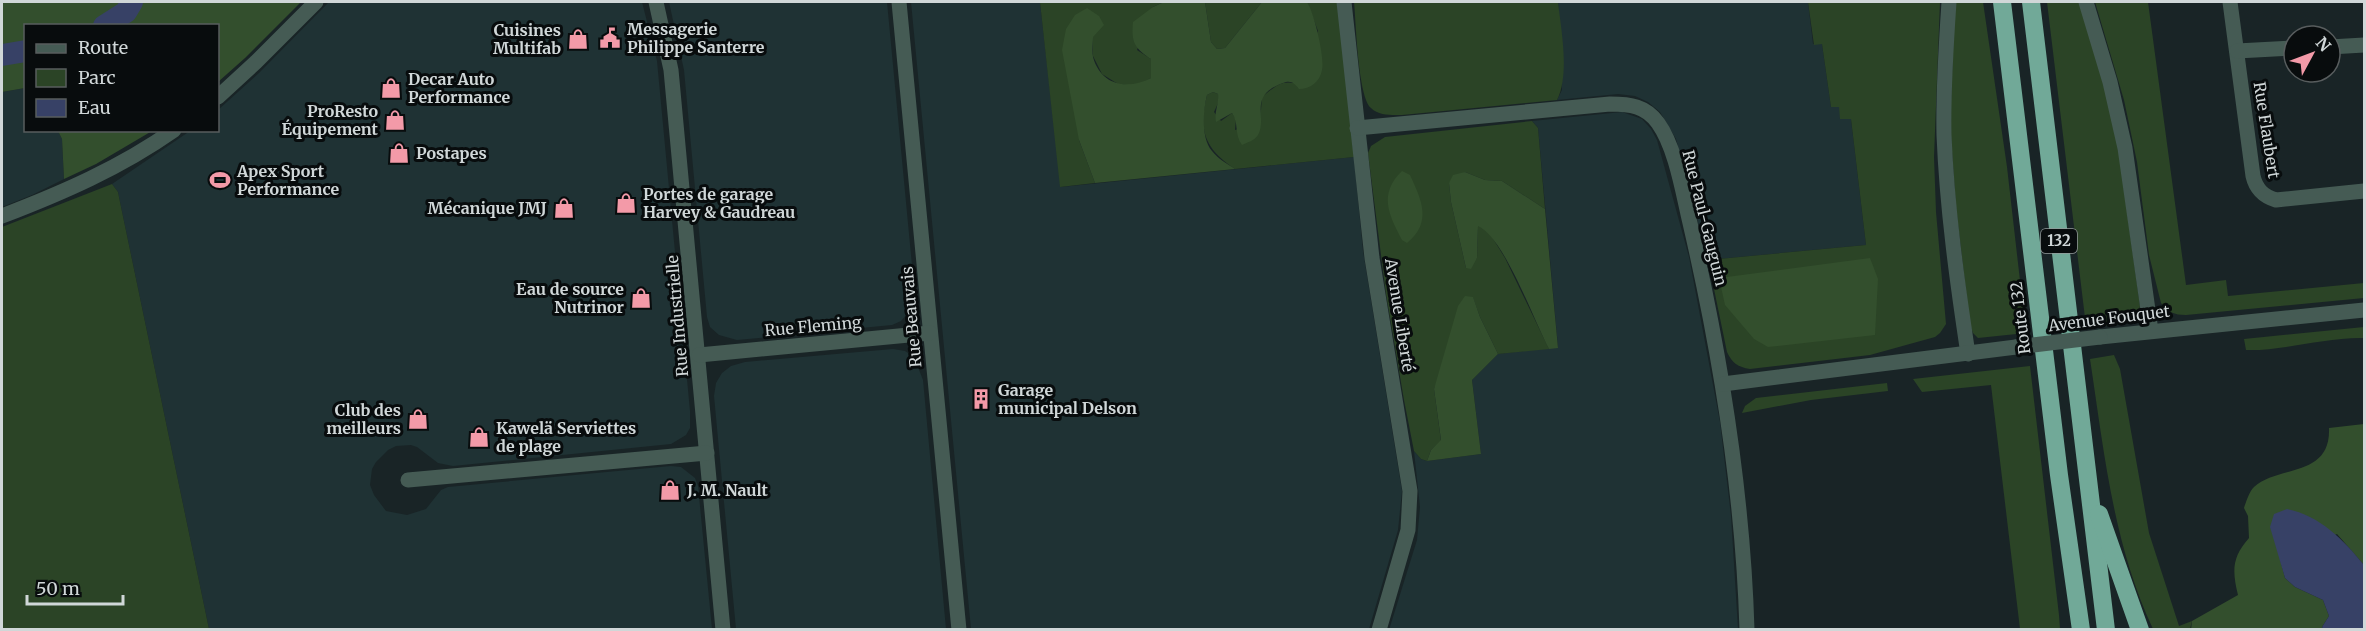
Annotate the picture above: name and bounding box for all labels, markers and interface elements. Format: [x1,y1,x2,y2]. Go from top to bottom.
place label: Messagerie Philippe Santerre [627,19,765,57]
place label: Cuisines Multifab [493,20,561,58]
legend [24,24,219,132]
north arrow [2282,24,2342,84]
public building icon: Messagerie Philippe Santerre [598,26,622,50]
shop icon: Cuisines Multifab [566,27,590,51]
text: N [2312,33,2335,56]
text: Route [78,36,128,59]
text: Parc [78,66,116,89]
place label: Decar Auto Performance [408,69,511,107]
shop icon: Decar Auto Performance [379,76,403,100]
street label: Rue Flaubert [2249,80,2285,181]
text: Eau [78,96,111,119]
place label: ProResto Équipement [282,101,379,139]
shop icon: ProResto Équipement [383,108,407,132]
shop icon: Postapes [387,141,411,165]
place label: Postapes [416,143,487,163]
street label: Rue Paul-Gauguin [1678,148,1732,288]
place label: Apex Sport Performance [236,161,340,199]
sports icon: Apex Sport Performance [208,168,232,192]
place label: Portes de garage Harvey & Gaudreau [643,184,795,222]
shop icon: Portes de garage Harvey & Gaudreau [614,191,638,215]
shop icon: Mécanique JMJ [552,196,576,220]
place label: Mécanique JMJ [428,198,547,218]
road number: 132 [2041,229,2077,253]
street label: Rue Industrielle [662,254,692,378]
street label: Avenue Liberté [1381,256,1419,373]
street label: Rue Beauvais [897,265,925,368]
place label: Eau de source Nutrinor [516,279,625,317]
street label: Route 132 [2006,280,2034,356]
shop icon: Eau de source Nutrinor [629,286,653,310]
street label: Avenue Fouquet [2046,301,2172,336]
street label: Rue Fleming [764,312,863,340]
place label: Garage municipal Delson [998,380,1137,418]
building icon: Garage municipal Delson [969,387,993,411]
place label: Club des meilleurs [326,400,401,438]
shop icon: Club des meilleurs [406,407,430,431]
place label: Kawelä Serviettes de plage [496,418,636,456]
shop icon: Kawelä Serviettes de plage [467,425,491,449]
shop icon: J. M. Nault [658,478,682,502]
place label: J. M. Nault [686,480,768,500]
scale bar [27,568,123,606]
text: 50 m [36,577,80,600]

